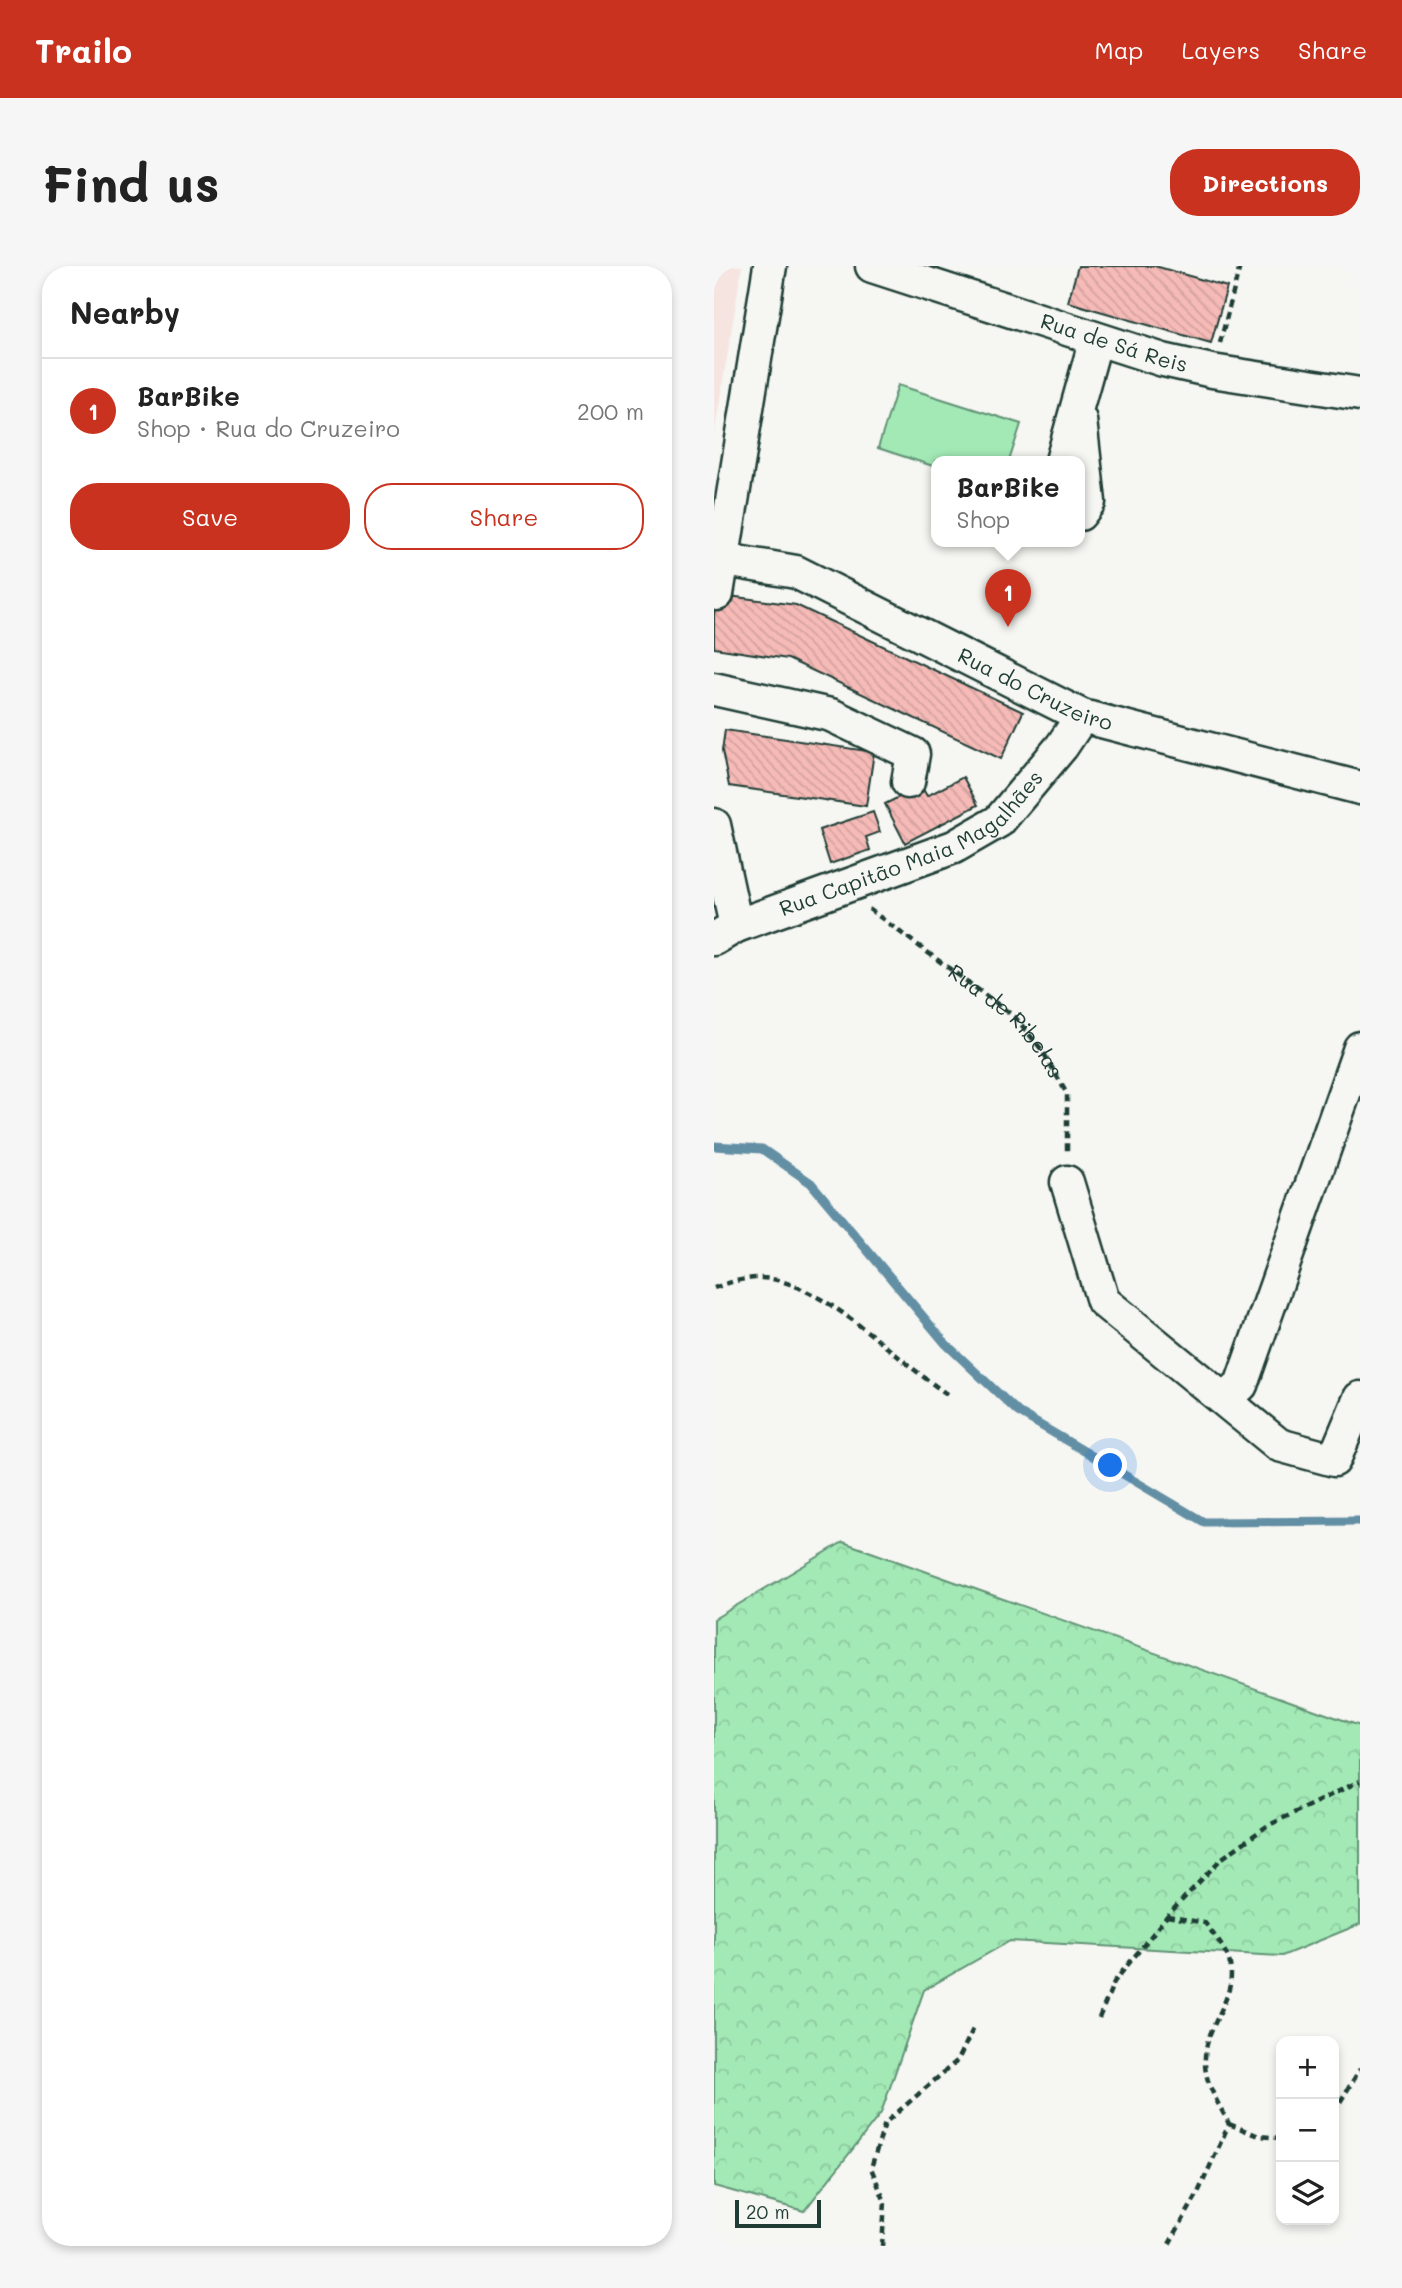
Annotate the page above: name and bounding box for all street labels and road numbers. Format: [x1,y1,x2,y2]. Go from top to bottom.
street label: Rua de Sá Reis [1037,306,1190,377]
street label: Rua do Cruzeiro [954,641,1116,735]
street label: Rua Capitão Maia Magalhães [775,764,1048,921]
street label: Rua de Ribelas [944,957,1070,1082]

